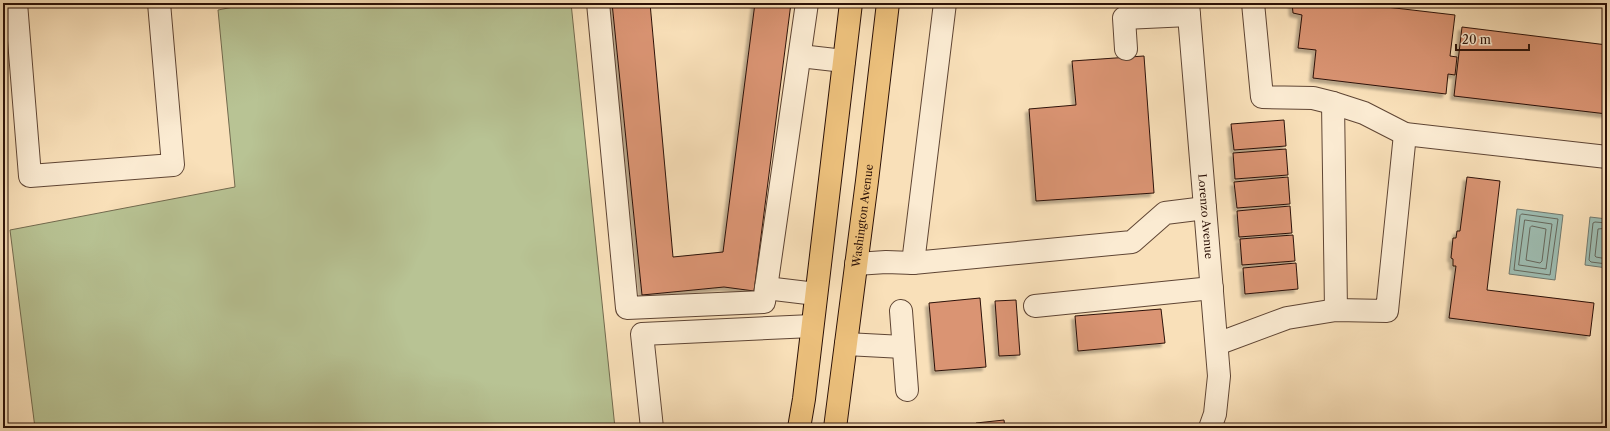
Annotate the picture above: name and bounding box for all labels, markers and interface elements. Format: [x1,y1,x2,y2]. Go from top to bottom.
scale bar [1456,26,1529,52]
text: 20 m [1462,32,1491,47]
street label: Washington Avenue [849,163,876,269]
street label: Lorenzo Avenue [1195,173,1216,260]

